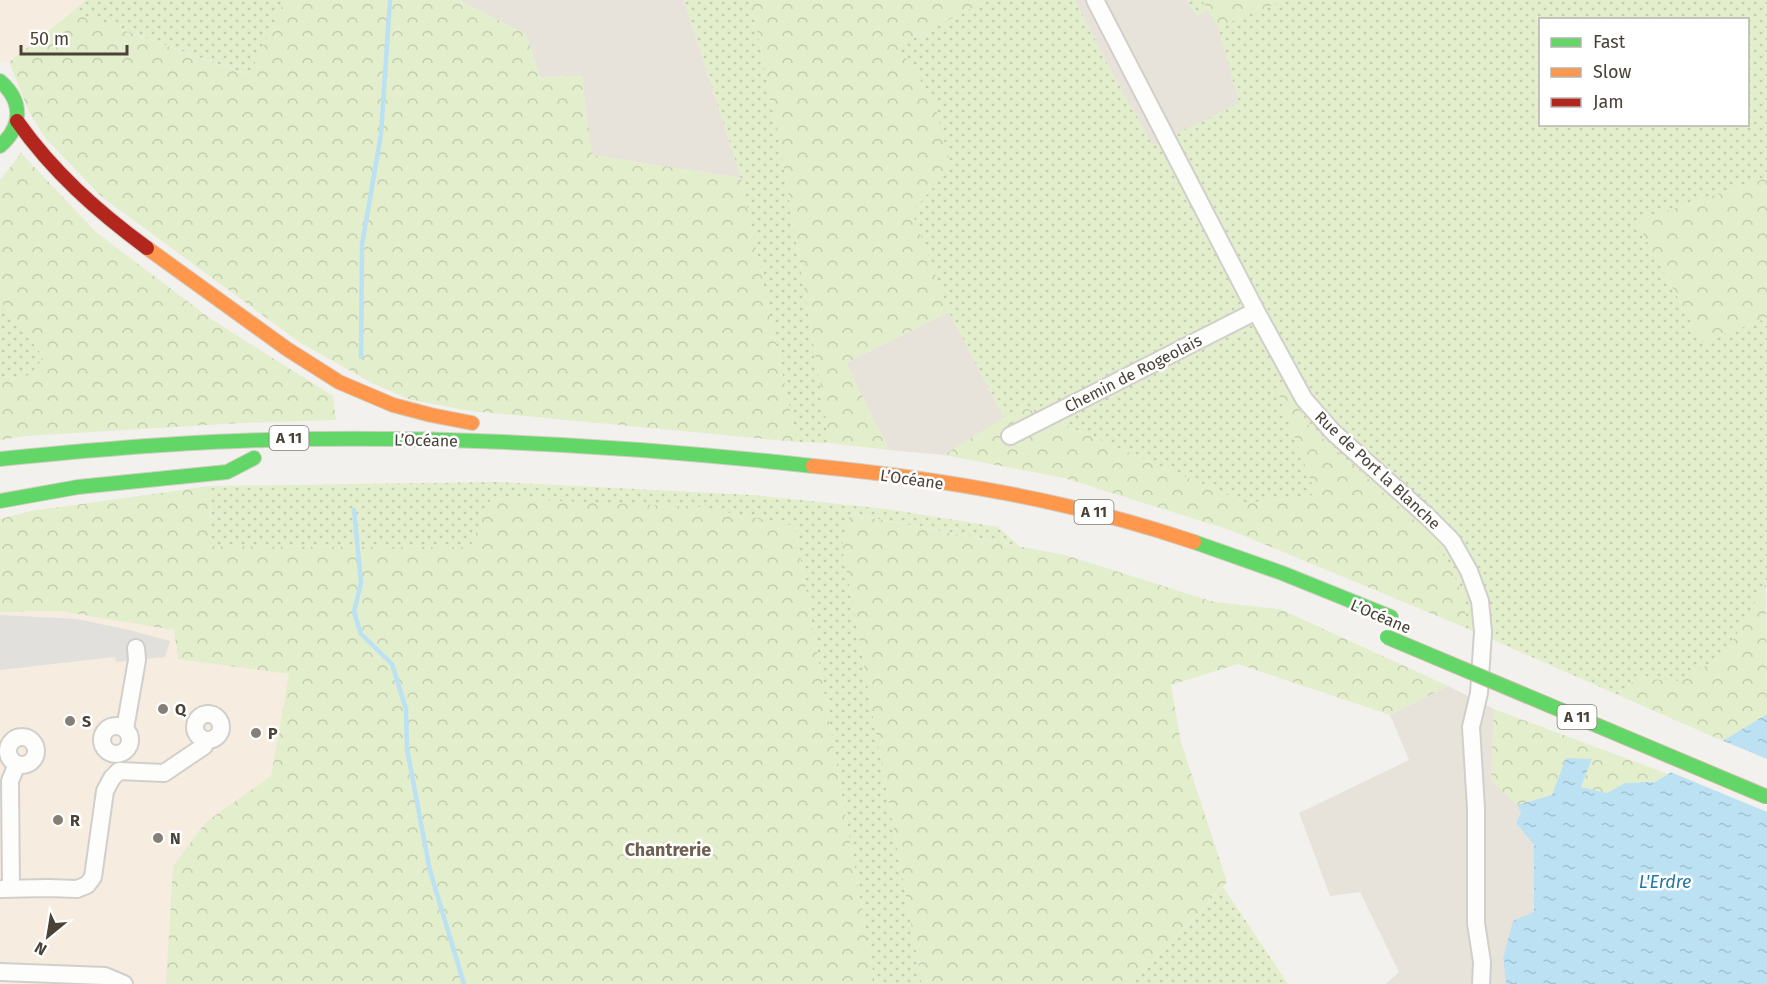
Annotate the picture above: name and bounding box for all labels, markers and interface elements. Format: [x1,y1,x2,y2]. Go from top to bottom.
scale bar [21,18,128,56]
legend [1539,18,1749,126]
text: 50 m [30,28,69,50]
text: Fast [1593,31,1626,53]
text: Slow [1593,61,1632,83]
text: Jam [1593,91,1624,113]
street label: Chemin de Rogeolais [1061,331,1205,416]
street label: Rue de Port la Blanche [1311,407,1444,533]
road number: A 11 [270,426,308,450]
street label: L’Océane [394,430,458,451]
street label: L’Océane [879,466,945,493]
road number: A 11 [1074,500,1114,524]
street label: L’Océane [1348,595,1414,638]
place label: Q [175,700,187,719]
marker: Q [156,702,170,716]
road number: A 11 [1558,705,1596,729]
place label: S [82,712,91,731]
marker: S [63,714,77,728]
place label: P [268,724,278,743]
marker: P [249,726,263,740]
place label: R [70,811,80,830]
marker: R [51,813,65,827]
place label: N [170,829,181,848]
marker: N [151,831,165,845]
district label: Chantrerie [625,839,711,861]
water label: L'Erdre [1639,871,1691,893]
north arrow [18,906,78,966]
text: N [31,938,50,959]

